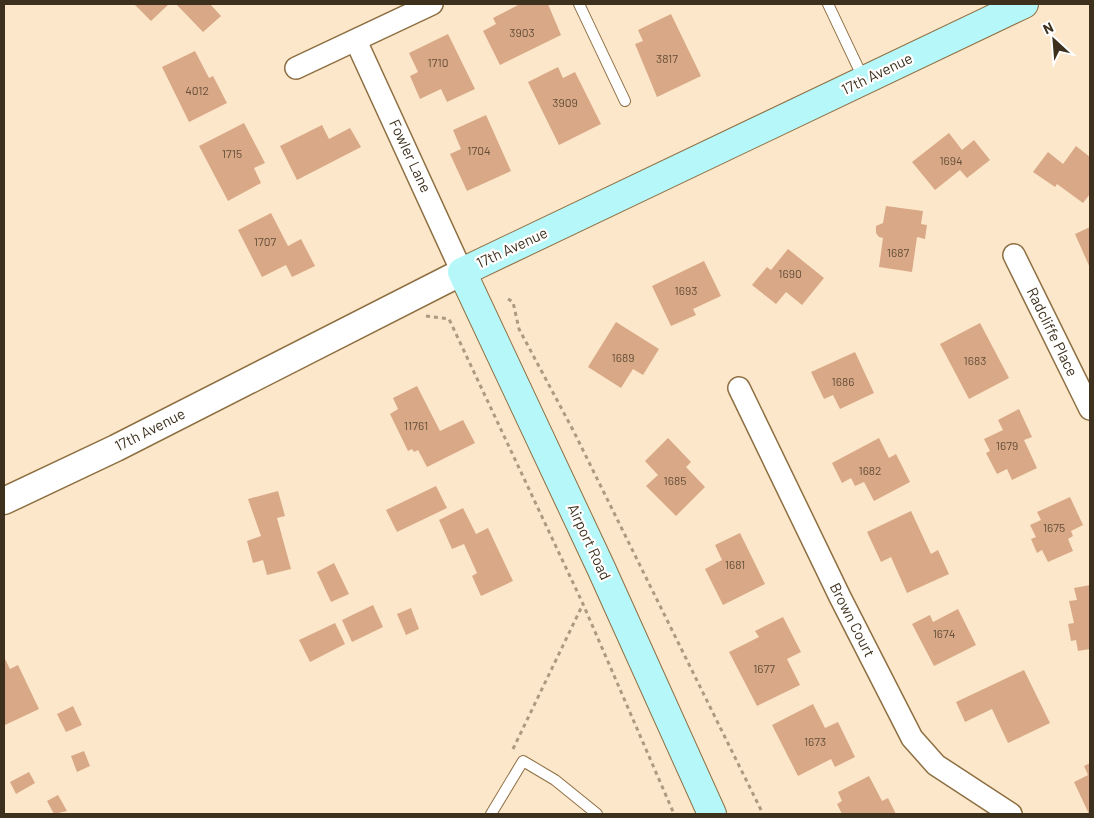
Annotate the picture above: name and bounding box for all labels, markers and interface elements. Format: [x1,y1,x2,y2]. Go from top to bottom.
north arrow [1029,15,1079,65]
text: N [1040,18,1056,38]
house number: 3903 [509,25,535,39]
street label: 17th Avenue [838,48,915,98]
house number: 3817 [656,51,678,65]
house number: 1710 [428,55,448,69]
house number: 4012 [185,83,209,97]
house number: 3909 [552,95,578,109]
street label: Fowler Lane [386,116,436,195]
house number: 1704 [467,143,491,157]
house number: 1715 [222,146,242,160]
house number: 1694 [939,153,963,167]
street label: 17th Avenue [473,223,550,271]
house number: 1707 [254,234,276,248]
house number: 1687 [887,245,909,259]
house number: 1690 [778,266,802,280]
house number: 1693 [675,283,697,297]
street label: Radcliffe Place [1024,284,1082,379]
house number: 1689 [612,350,634,364]
house number: 1683 [964,353,986,367]
house number: 1686 [832,374,854,388]
street label: 17th Avenue [111,404,188,455]
house number: 11761 [404,418,428,432]
house number: 1679 [996,438,1018,452]
house number: 1682 [858,463,882,477]
house number: 1685 [664,473,686,487]
street label: Airport Road [564,501,615,583]
house number: 1675 [1043,520,1065,534]
house number: 1681 [725,557,745,571]
street label: Brown Court [826,579,879,660]
house number: 1674 [933,626,955,640]
house number: 1677 [753,661,775,675]
house number: 1673 [804,734,826,748]

